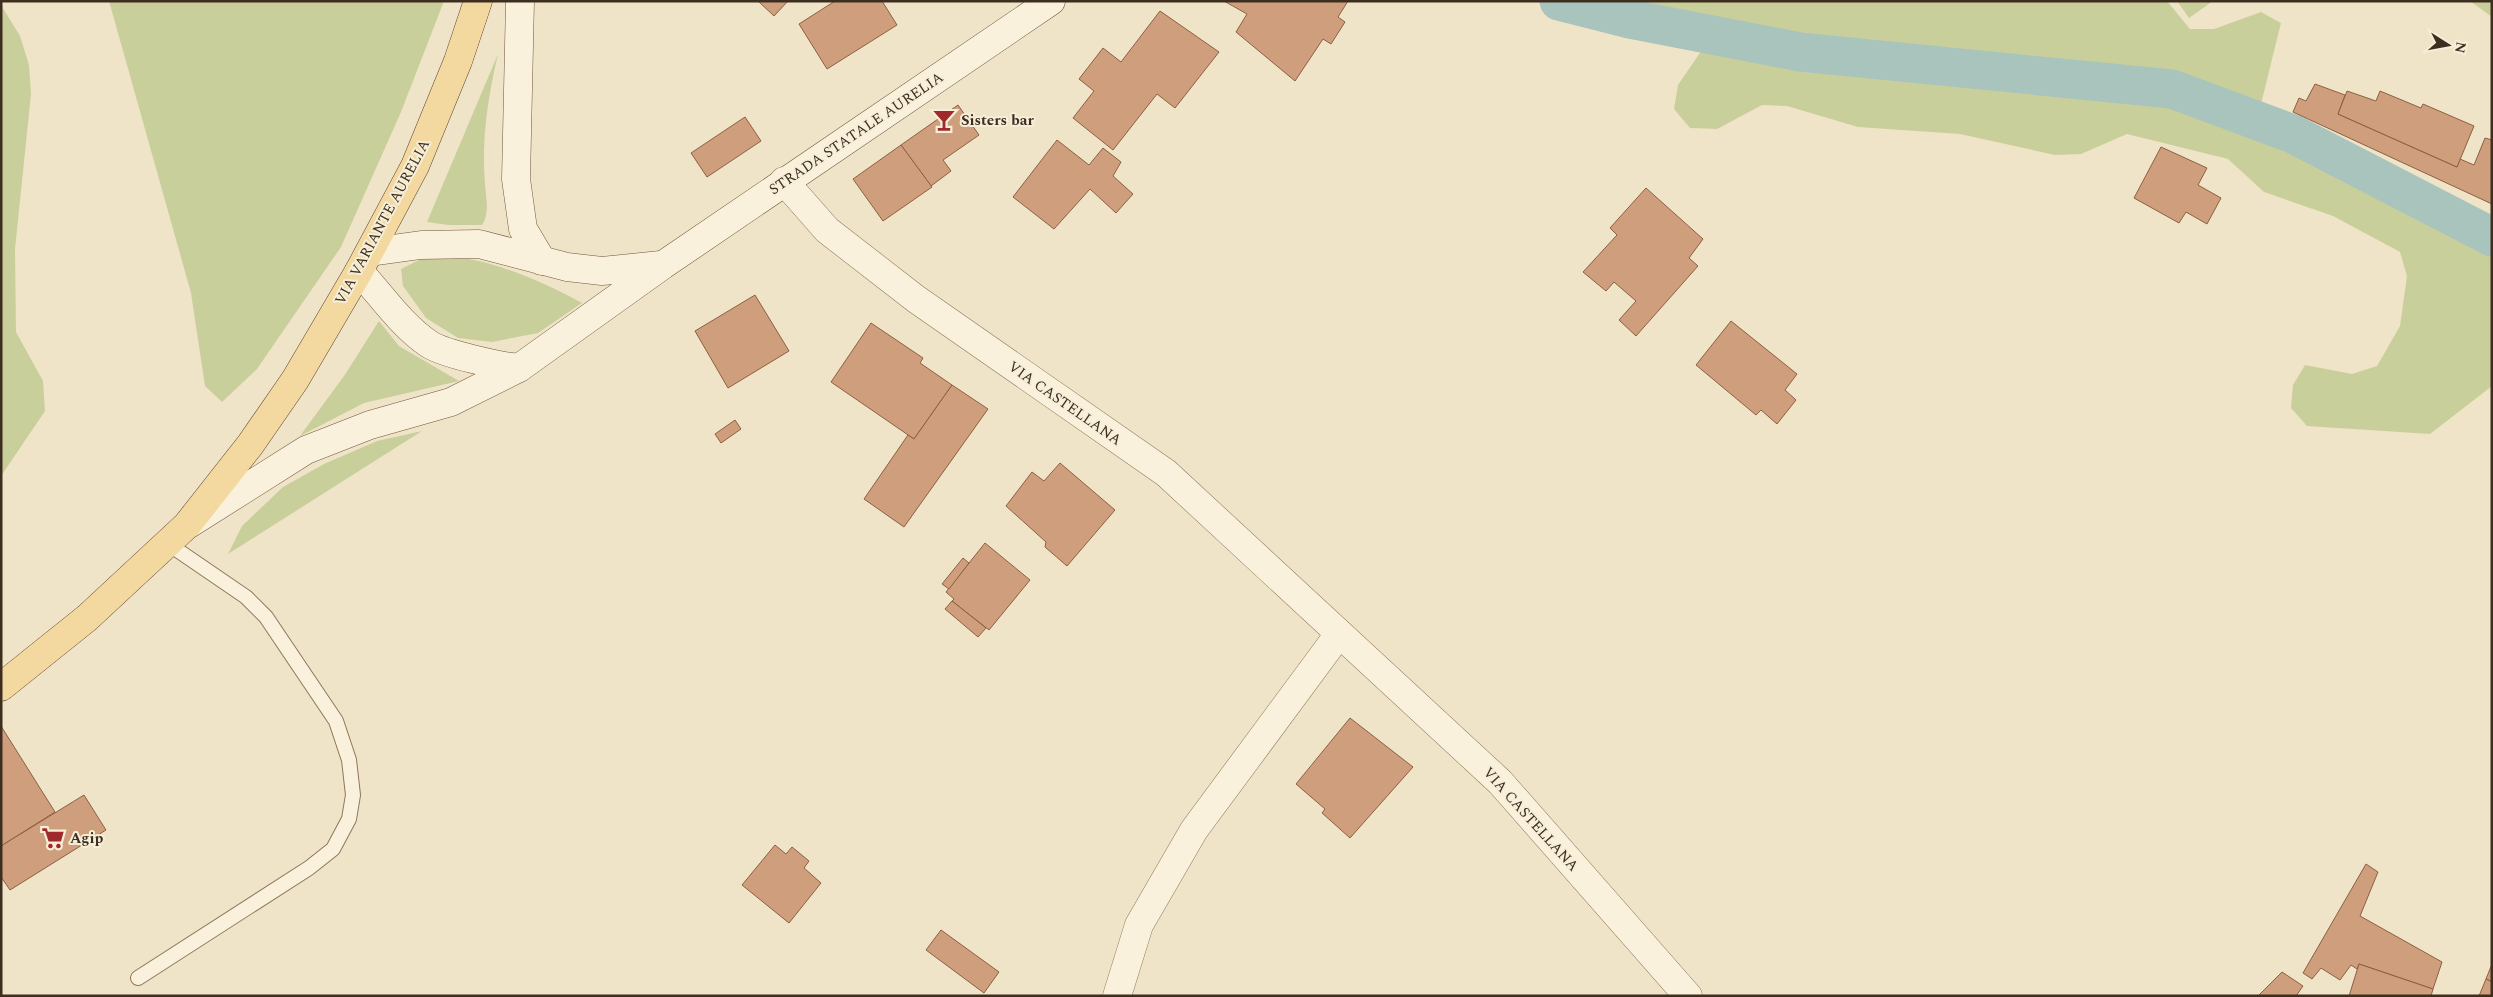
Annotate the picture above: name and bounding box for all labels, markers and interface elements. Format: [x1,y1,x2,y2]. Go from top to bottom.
north arrow [2423,20,2473,70]
text: N [2449,40,2472,55]
street label: STRADA STATALE AURELIA [764,66,948,201]
bar icon: Sisters bar [931,107,957,133]
place label: Sisters bar [961,109,1034,132]
street label: VIA VARIANTE AURELIA [329,135,436,309]
street label: VIA CASTELLANA [1003,356,1126,451]
street label: VIA CASTELLANA [1477,762,1584,877]
supermarket icon: Agip [40,825,66,851]
place label: Agip [70,827,103,850]

